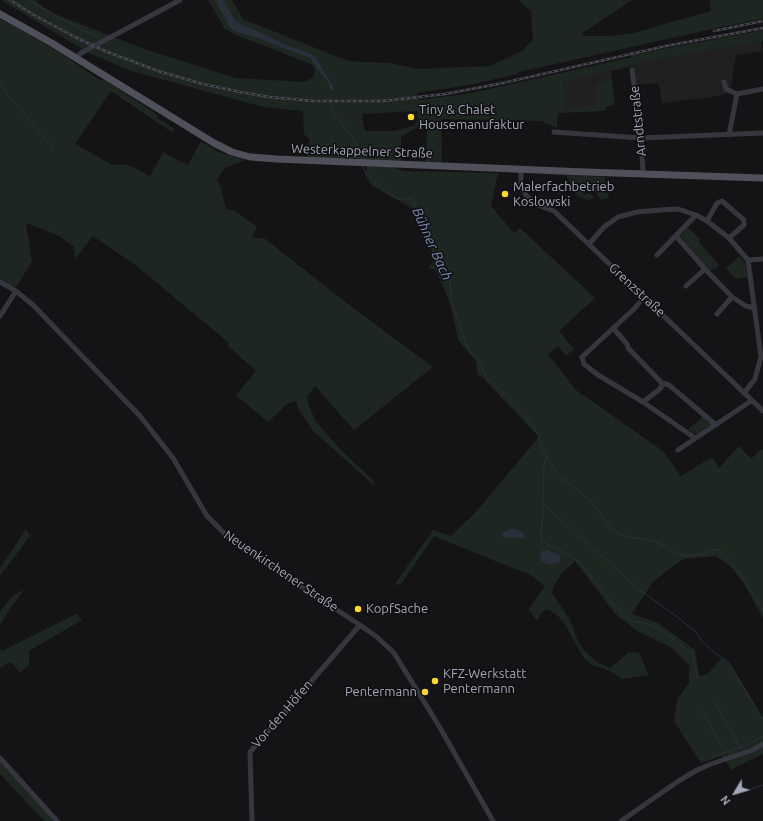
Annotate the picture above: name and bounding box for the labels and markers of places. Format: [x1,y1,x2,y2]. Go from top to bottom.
place label: Tiny & Chalet Housemanufaktur [419,102,524,133]
marker: Tiny & Chalet Housemanufaktur [406,112,416,122]
place label: Malerfachbetrieb Koslowski [513,179,614,210]
marker: Malerfachbetrieb Koslowski [500,189,510,199]
place label: KopfSache [366,601,428,617]
marker: KopfSache [353,604,363,614]
place label: KFZ-Werkstatt Pentermann [443,666,526,697]
marker: KFZ-Werkstatt Pentermann [430,676,440,686]
place label: Pentermann [345,684,417,700]
marker: Pentermann [420,687,430,697]

